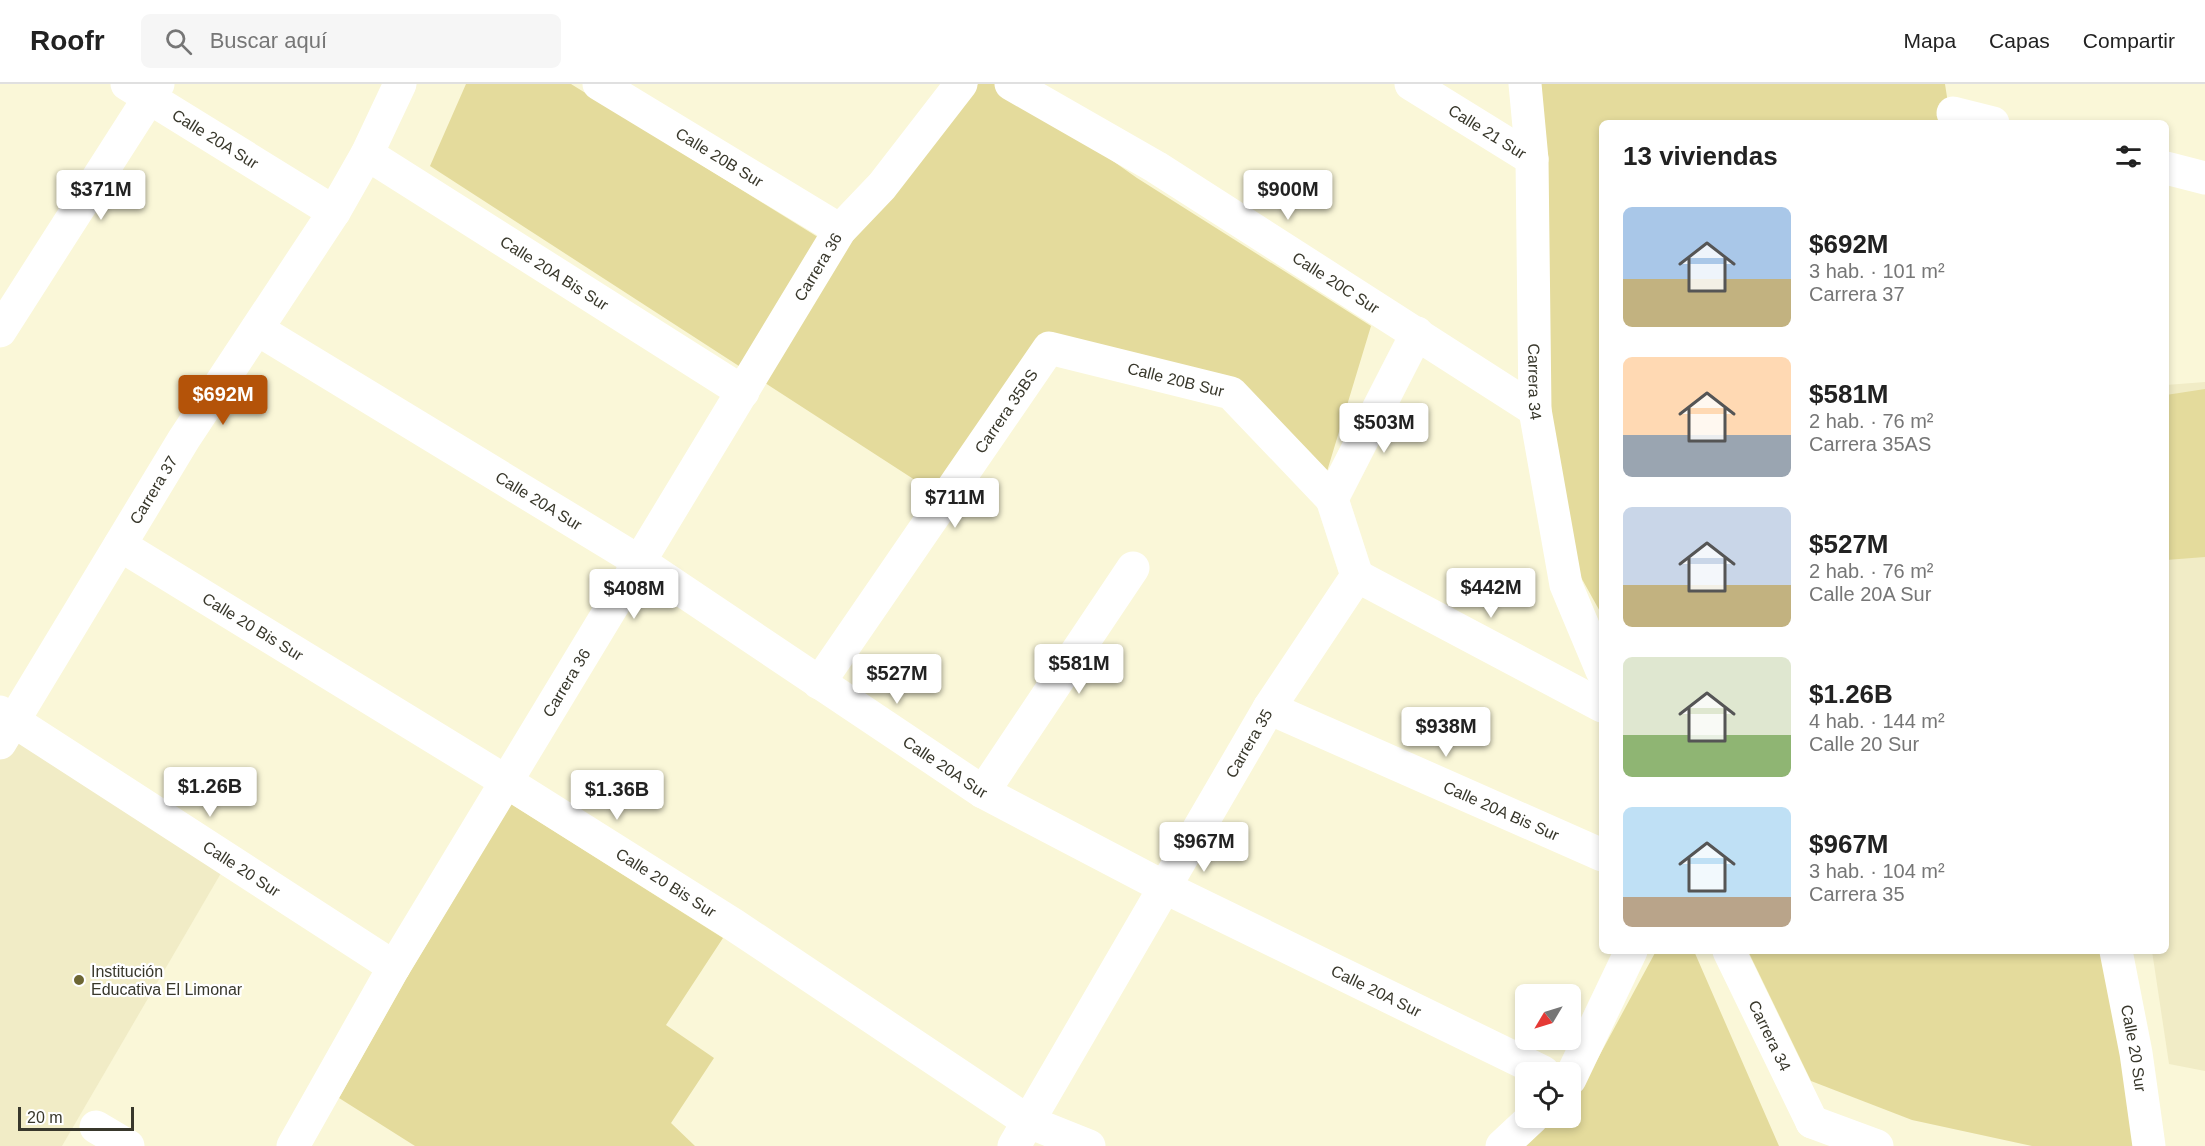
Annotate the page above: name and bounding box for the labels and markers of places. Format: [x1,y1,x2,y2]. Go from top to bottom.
pin: $371M [59,170,143,221]
pin: $900M [1246,170,1330,221]
pin: $692M [181,375,265,426]
pin: $503M [1342,403,1426,454]
pin: $711M [913,478,997,529]
pin: $442M [1449,568,1533,619]
pin: $408M [592,569,676,620]
pin: $581M [1037,644,1121,695]
pin: $527M [855,654,939,705]
pin: $938M [1404,707,1488,758]
pin: $1.26B [161,767,259,818]
pin: $1.36B [568,770,666,821]
pin: $967M [1162,822,1246,873]
place label: Institución Educativa El Limonar [91,963,243,998]
marker: Institución Educativa El Limonar [72,973,86,987]

